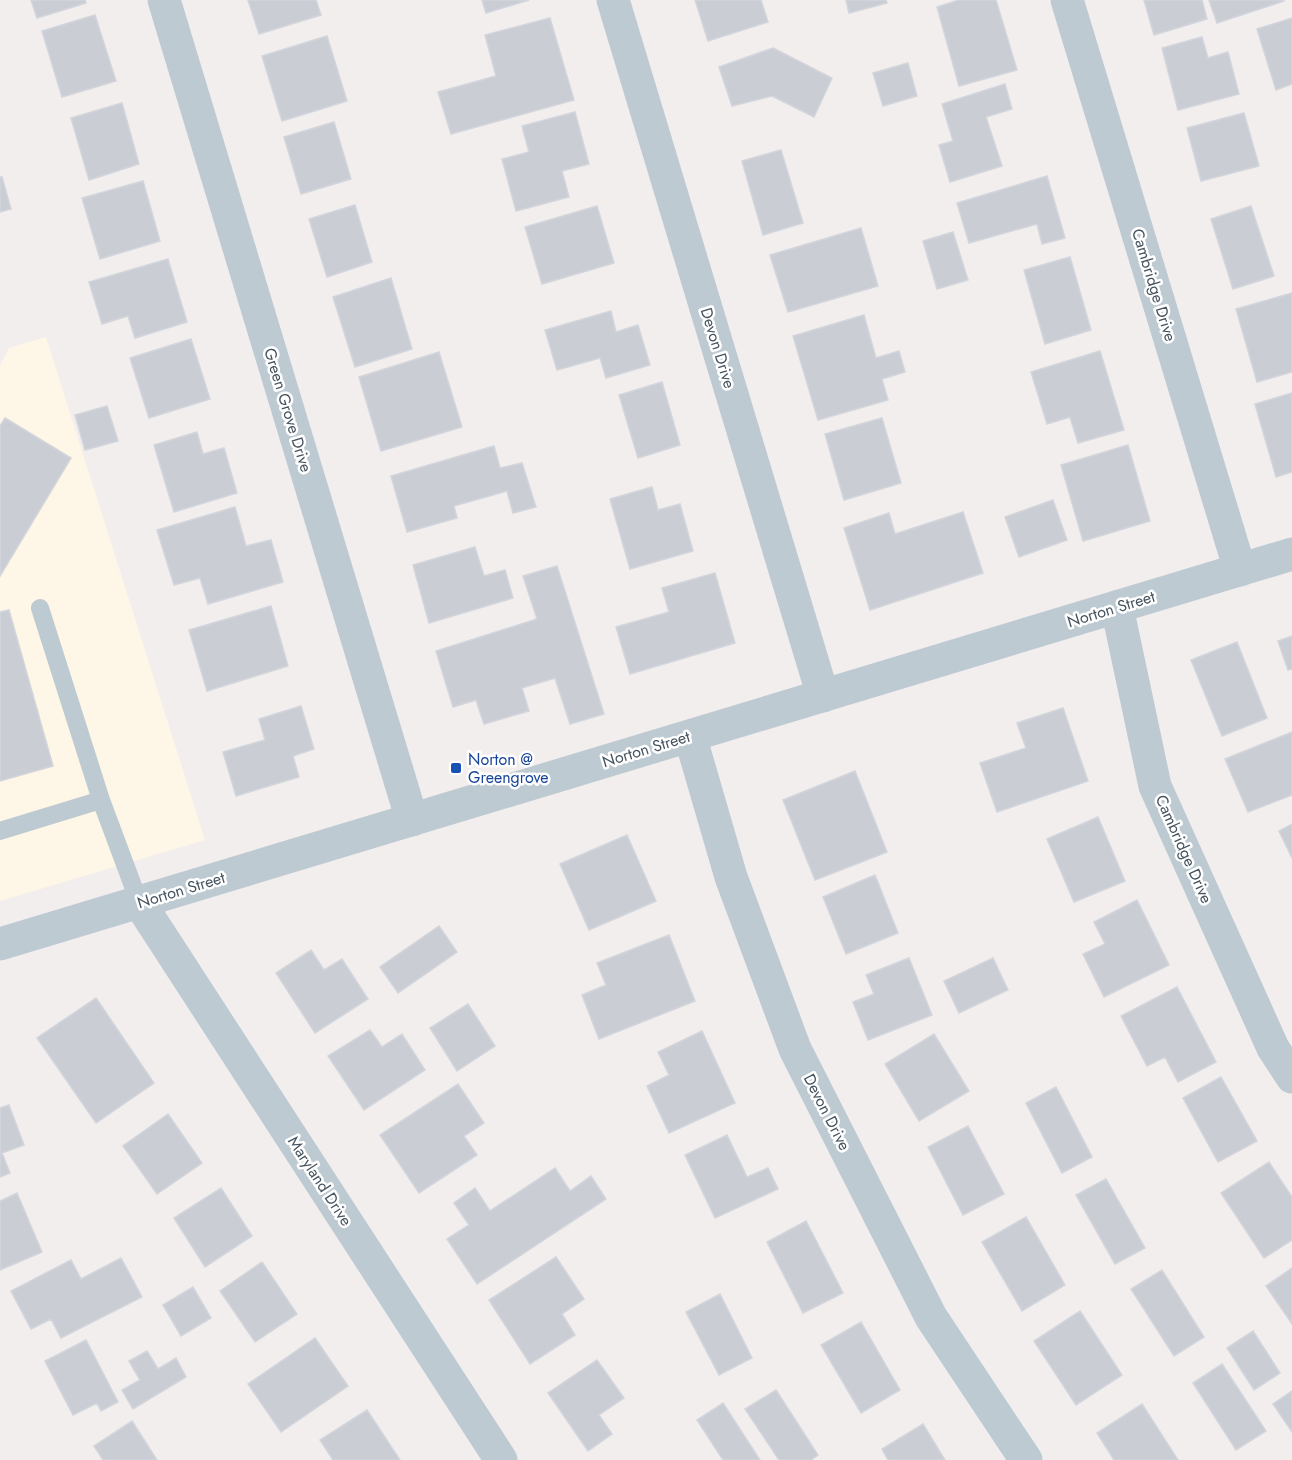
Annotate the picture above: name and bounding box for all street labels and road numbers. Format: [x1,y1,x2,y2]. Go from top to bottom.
street label: Cambridge Drive [1126,226,1182,344]
street label: Devon Drive [695,305,741,391]
street label: Green Grove Drive [258,345,318,475]
street label: Norton Street [1064,585,1158,633]
street label: Norton Street [599,725,693,773]
street label: Cambridge Drive [1150,791,1218,907]
street label: Norton Street [134,866,228,914]
street label: Devon Drive [798,1070,856,1154]
street label: Maryland Drive [282,1132,358,1230]

